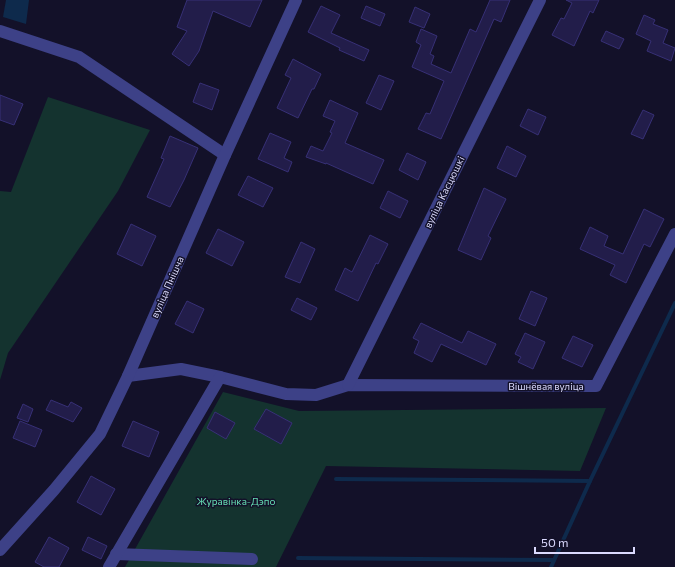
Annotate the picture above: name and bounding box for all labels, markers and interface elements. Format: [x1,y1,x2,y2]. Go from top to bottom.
street label: вуліца Касцюшкі [421,154,467,230]
street label: вуліца Пнішча [148,254,186,320]
street label: Вішнёвая вуліца [508,380,584,392]
park label: Журавінка-Дэпо [197,495,275,507]
scale bar [535,529,634,555]
text: 50 m [541,535,569,549]

